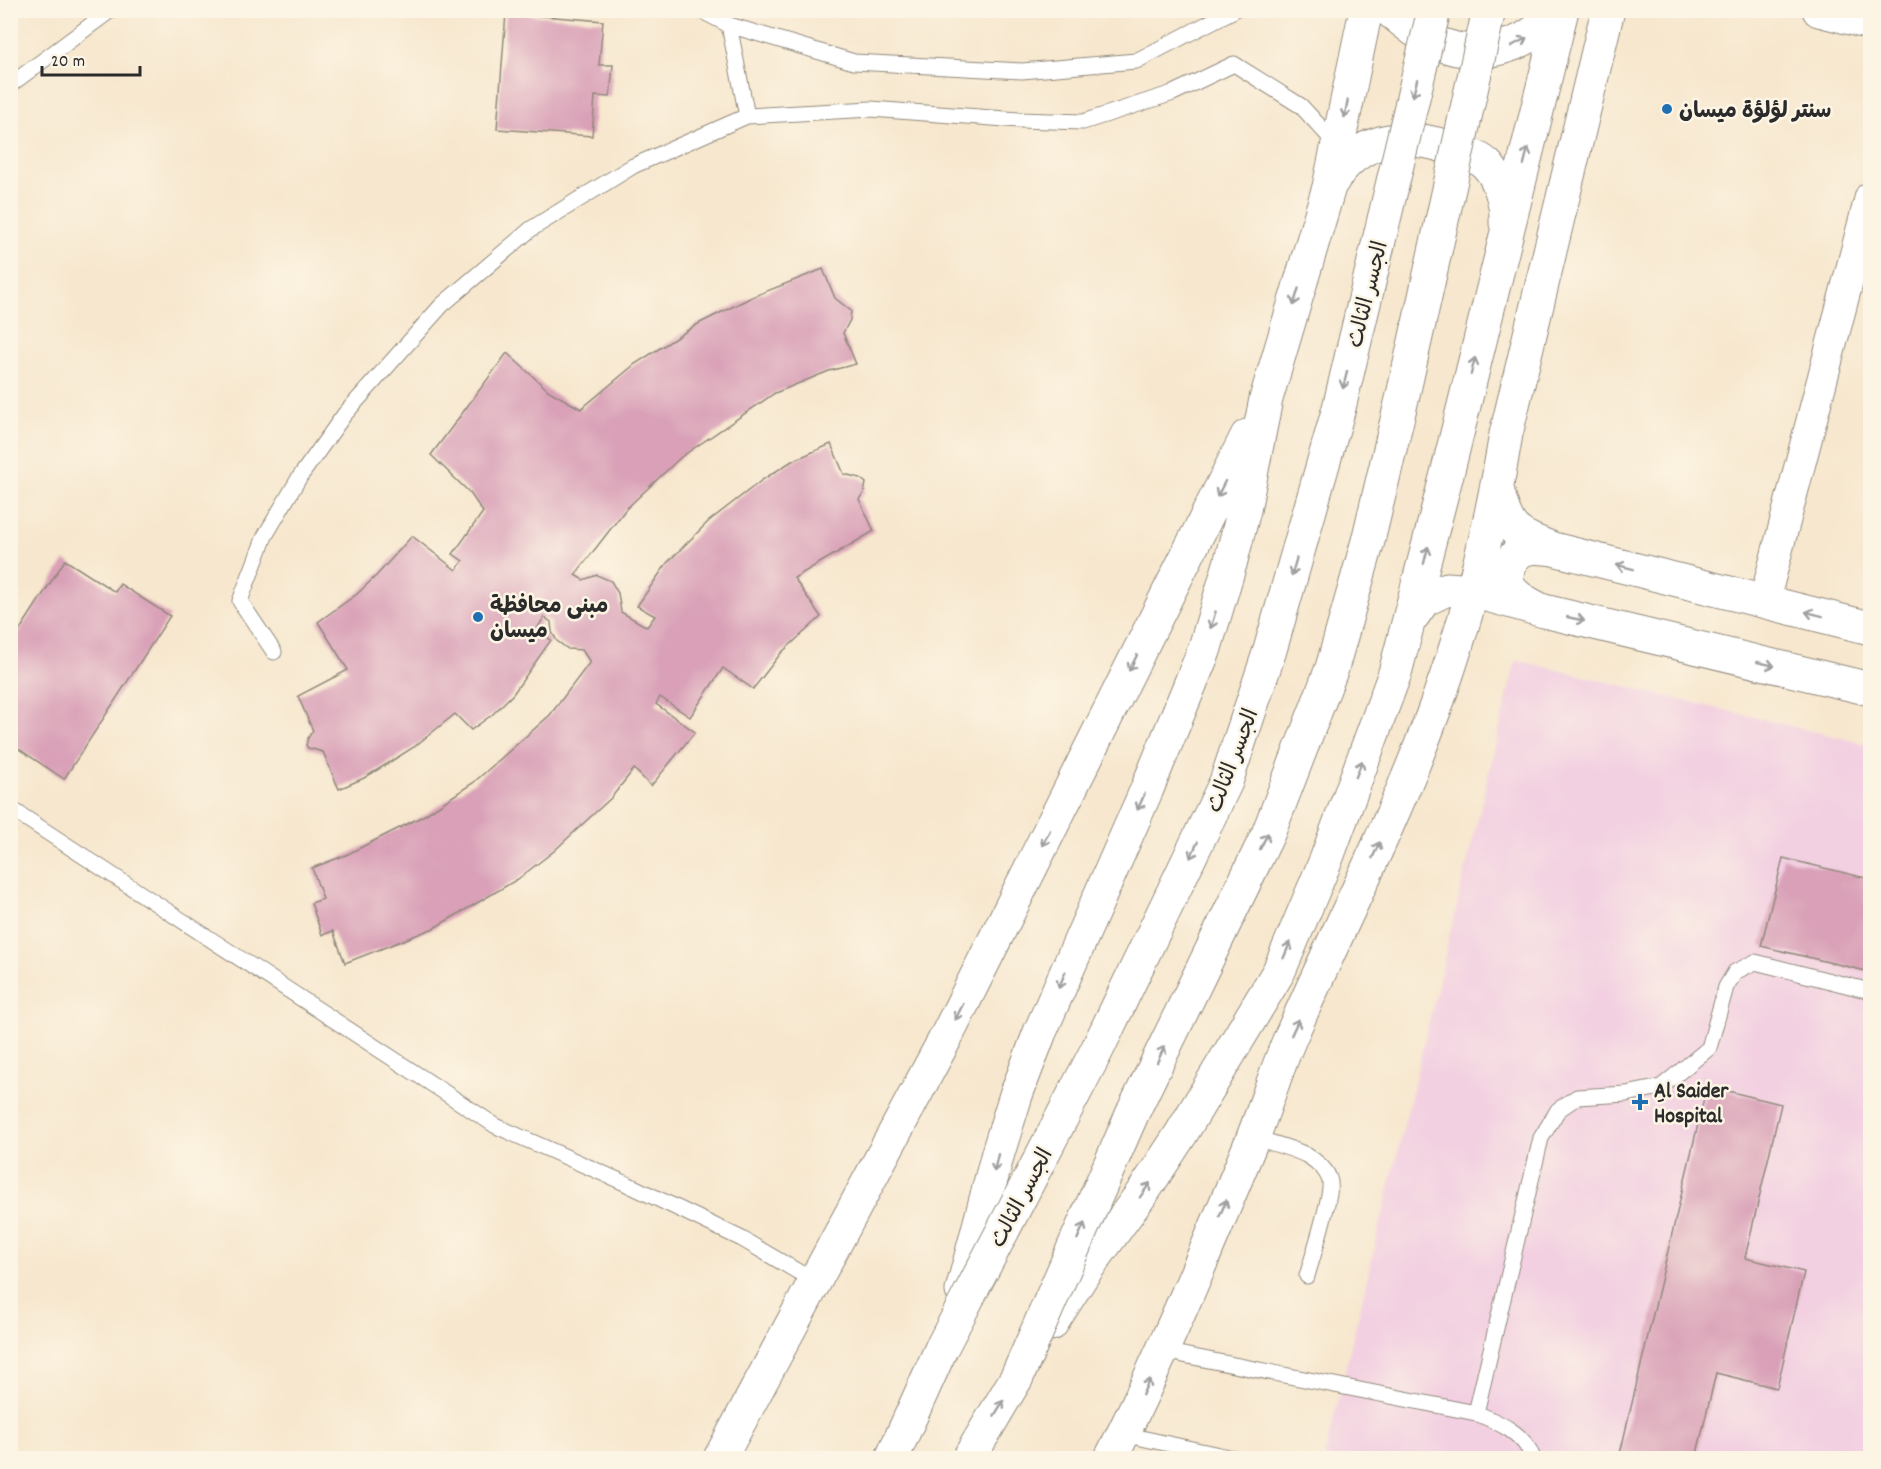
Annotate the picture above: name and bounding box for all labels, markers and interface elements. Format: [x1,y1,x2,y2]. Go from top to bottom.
one-way arrow [1510,36,1527,48]
scale bar [42,39,140,77]
text: 20 m [51,50,85,75]
one-way arrow [1409,78,1421,97]
place label: سنتر لؤلؤة ميسان [1679,97,1832,128]
one-way arrow [1340,99,1351,118]
marker: سنتر لؤلؤة ميسان [1660,102,1674,116]
one-way arrow [1520,147,1532,166]
street label: الجسر الثالث [1341,238,1398,351]
one-way arrow [1290,287,1301,306]
one-way arrow [1468,356,1480,375]
one-way arrow [1339,370,1351,389]
one-way arrow [1214,480,1226,498]
one-way arrow [1421,546,1433,565]
one-way arrow [1287,558,1299,577]
one-way arrow [1615,560,1634,572]
place label: مبنى محافظة ميسان [490,592,608,648]
one-way arrow [1804,607,1823,619]
marker: مبنى محافظة ميسان [471,610,485,624]
one-way arrow [1207,610,1218,629]
one-way arrow [1566,614,1586,625]
one-way arrow [1127,654,1139,672]
one-way arrow [1756,659,1775,671]
street label: الجسر الثالث [1200,705,1268,818]
one-way arrow [1355,760,1366,779]
one-way arrow [1135,792,1147,810]
one-way arrow [1040,828,1051,846]
one-way arrow [1259,832,1271,850]
one-way arrow [1187,840,1199,858]
one-way arrow [1371,841,1383,859]
one-way arrow [1282,942,1294,960]
one-way arrow [1056,970,1067,988]
one-way arrow [953,1003,964,1021]
one-way arrow [1289,1018,1301,1036]
one-way arrow [1155,1045,1167,1063]
place label: ِAl Saider Hospital [1654,1077,1729,1133]
marker: ِAl Saider Hospital [1631,1093,1649,1111]
street label: الجسر الثالث [984,1143,1062,1254]
one-way arrow [989,1153,1001,1172]
one-way arrow [1139,1182,1151,1198]
one-way arrow [1218,1199,1229,1218]
one-way arrow [1076,1223,1087,1241]
one-way arrow [1140,1378,1152,1396]
one-way arrow [993,1400,1005,1417]

